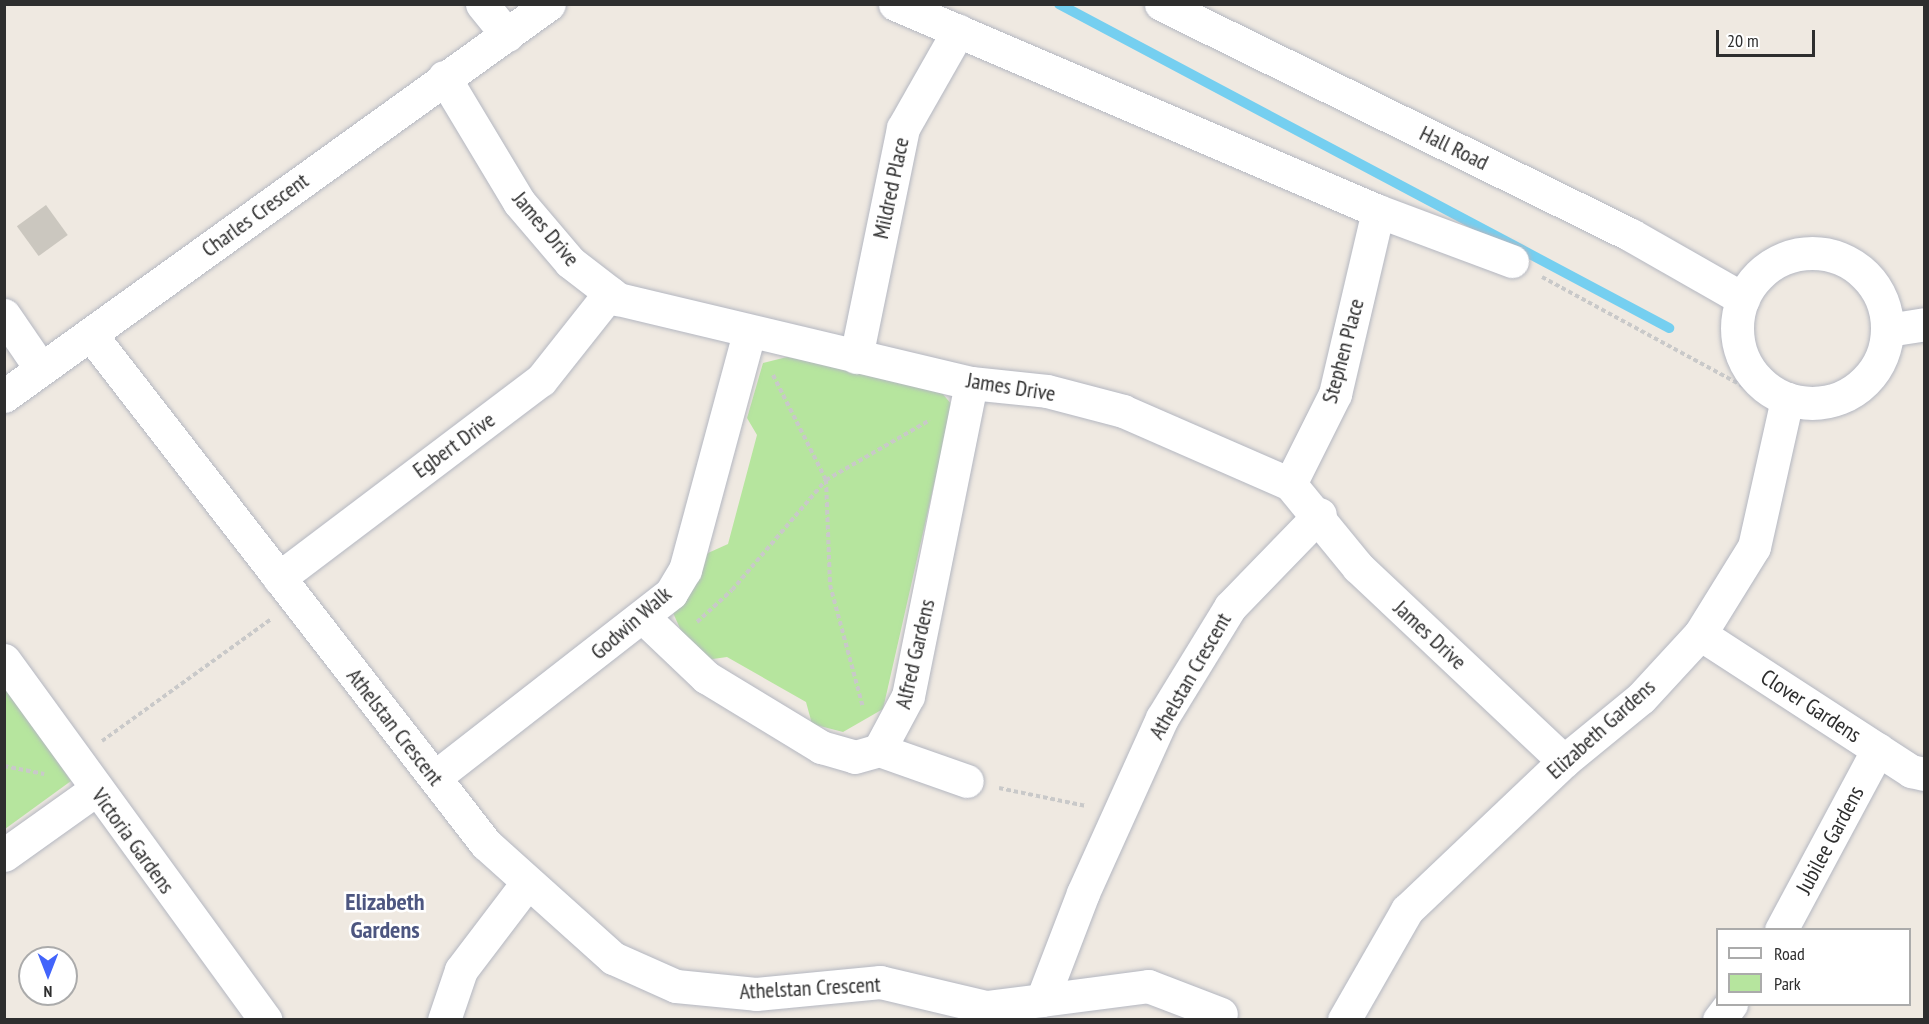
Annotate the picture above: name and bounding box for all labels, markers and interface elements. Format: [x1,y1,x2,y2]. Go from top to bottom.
scale bar [1719,18,1818,56]
text: 20 m [1727,29,1759,52]
street label: Hall Road [1415,120,1493,176]
street label: Mildred Place [867,135,915,241]
street label: Charles Crescent [196,167,314,263]
street label: James Drive [507,186,585,272]
street label: Stephen Place [1316,296,1370,406]
street label: James Drive [965,367,1057,407]
street label: Egbert Drive [408,406,500,484]
street label: Godwin Walk [585,581,677,665]
street label: James Drive [1388,595,1472,675]
street label: Alfred Gardens [890,597,940,711]
street label: Athelstan Crescent [1143,608,1237,744]
street label: Athelstan Crescent [341,663,449,791]
street label: Clover Gardens [1756,664,1866,748]
street label: Elizabeth Gardens [1541,674,1661,784]
street label: Jubilee Gardens [1791,782,1869,898]
street label: Victoria Gardens [86,783,180,899]
district label: Elizabeth Gardens [345,888,425,944]
legend [1716,928,1911,1006]
text: Road [1774,942,1805,965]
north arrow [18,946,78,1006]
street label: Athelstan Crescent [739,971,881,1005]
text: Park [1774,972,1801,995]
text: N [44,982,52,1002]

